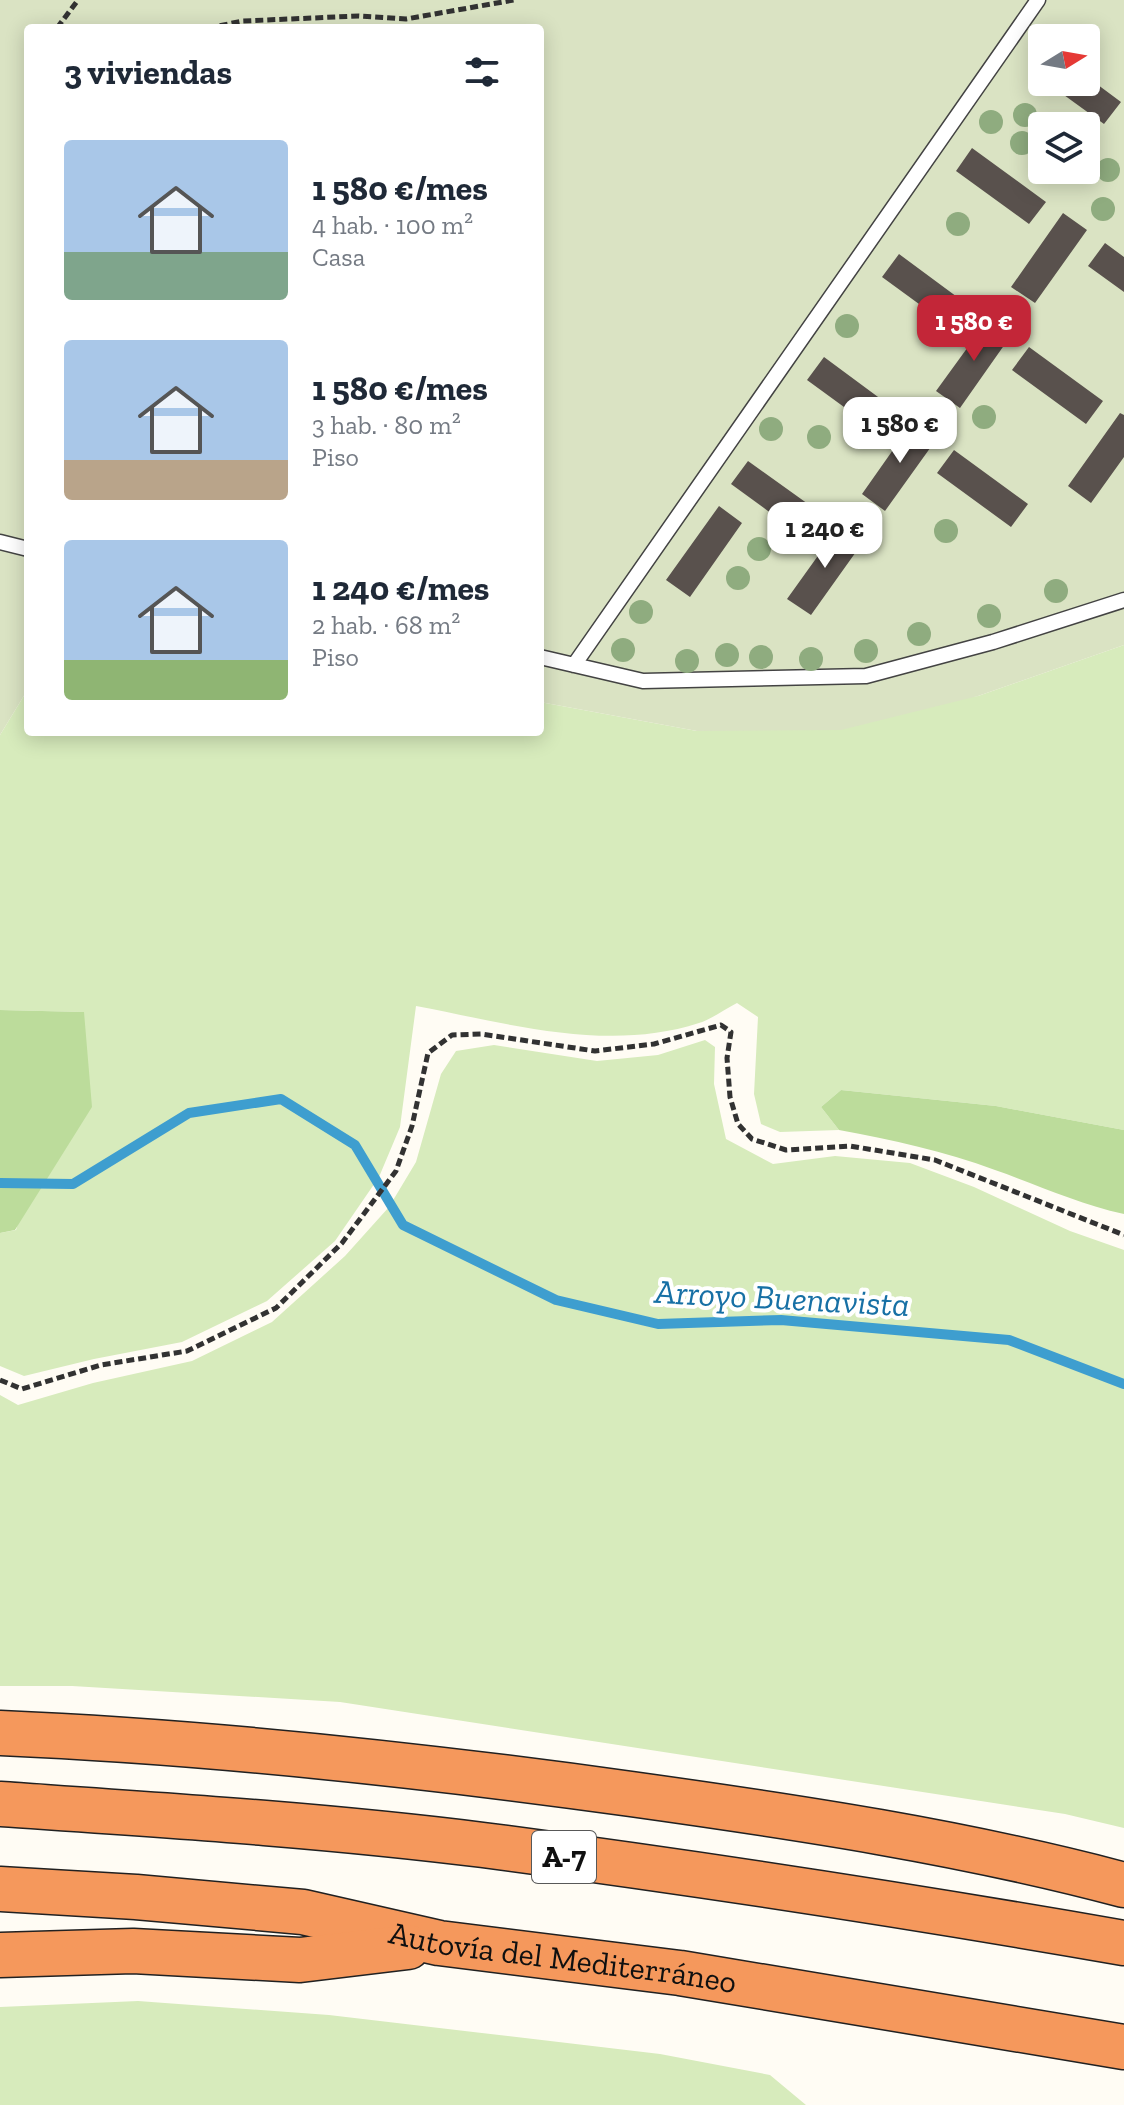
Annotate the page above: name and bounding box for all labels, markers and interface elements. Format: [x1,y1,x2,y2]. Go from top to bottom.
north arrow [1028,24,1100,96]
map controls [1028,24,1100,184]
icon: filters [460,50,504,94]
text: 3 viviendas [64,52,232,93]
button: layers [1028,112,1100,184]
text: 1 580 €/mes [312,168,488,209]
icon: home [128,172,224,268]
text: 4 hab. · 100 m² [312,209,473,241]
text: Casa [312,241,365,273]
pin: 1 580 € [900,295,1048,363]
text: 1 580 € [935,305,1013,337]
text: 1 580 €/mes [312,368,488,409]
icon: home [128,372,224,468]
pin: 1 580 € [826,397,974,465]
text: 1 580 € [861,407,939,439]
text: 3 hab. · 80 m² [312,409,461,441]
text: Piso [312,441,359,473]
pin: 1 240 € [751,502,899,570]
text: 1 240 € [785,512,865,544]
text: 1 240 €/mes [312,568,489,609]
icon: home [128,572,224,668]
text: 2 hab. · 68 m² [312,609,460,641]
text: Piso [312,641,359,673]
water label: Arroyo Buenavista [652,1271,911,1325]
road number: A-7 [532,1831,596,1883]
street label: Autovía del Mediterráneo [385,1913,739,2001]

